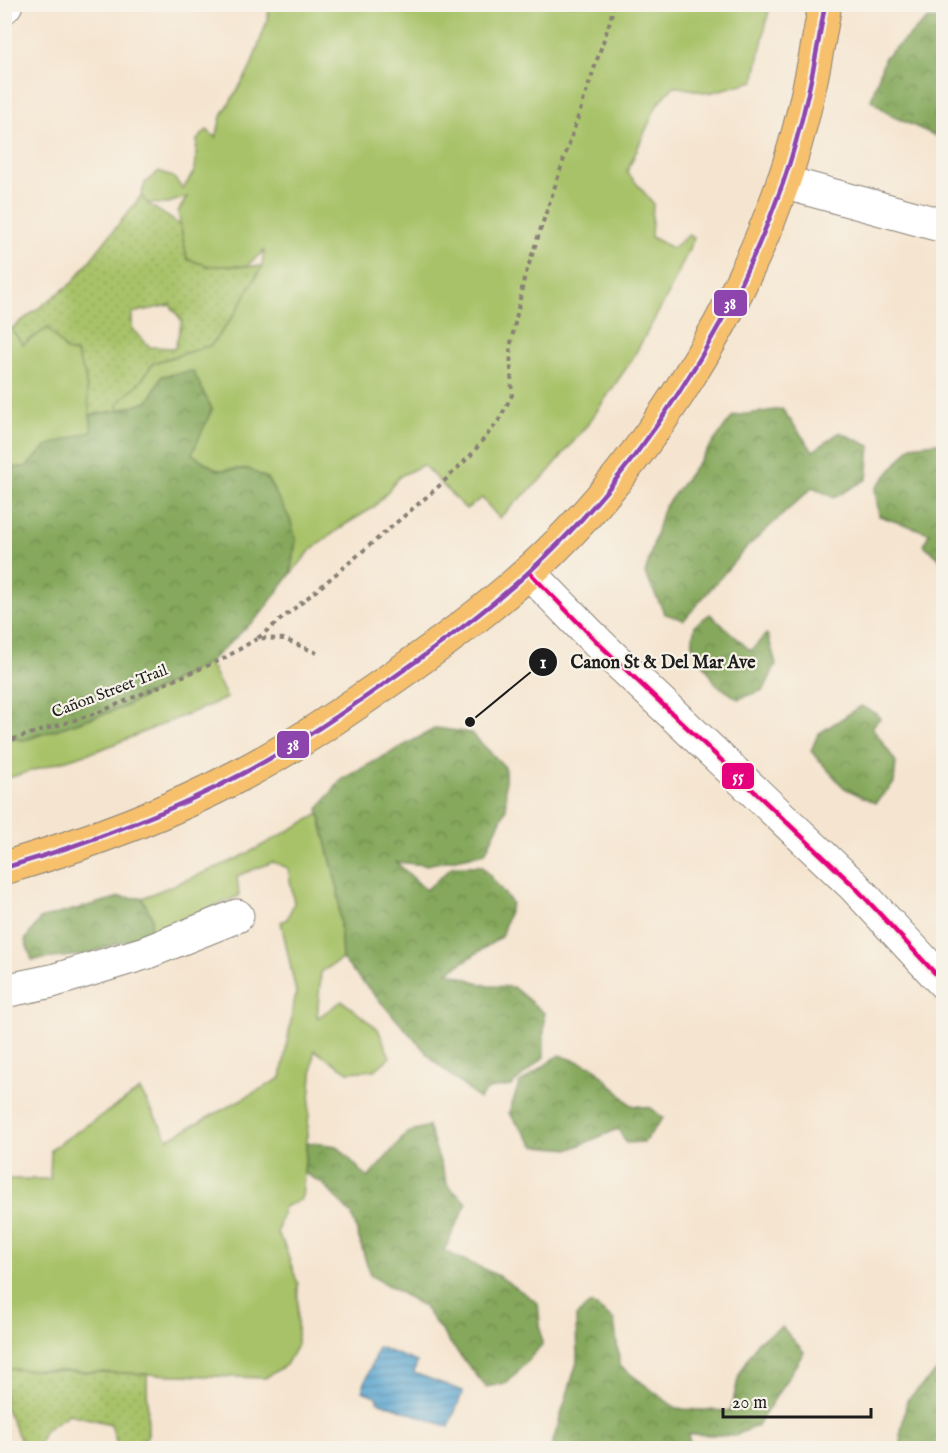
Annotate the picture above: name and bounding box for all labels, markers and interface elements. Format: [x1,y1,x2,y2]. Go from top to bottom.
line badge: 38 [713,289,748,317]
text: 38 [724,295,736,315]
callout: Canon St & Del Mar Ave [528,644,767,680]
text: 1 [540,652,547,675]
text: Canon St & Del Mar Ave [571,652,756,675]
street label: Cañon Street Trail [49,660,171,723]
line badge: 38 [276,730,310,759]
text: 38 [287,736,299,756]
line badge: 55 [721,762,755,790]
text: 55 [732,768,744,788]
scale bar [723,1381,872,1419]
text: 20 m [732,1392,767,1415]

